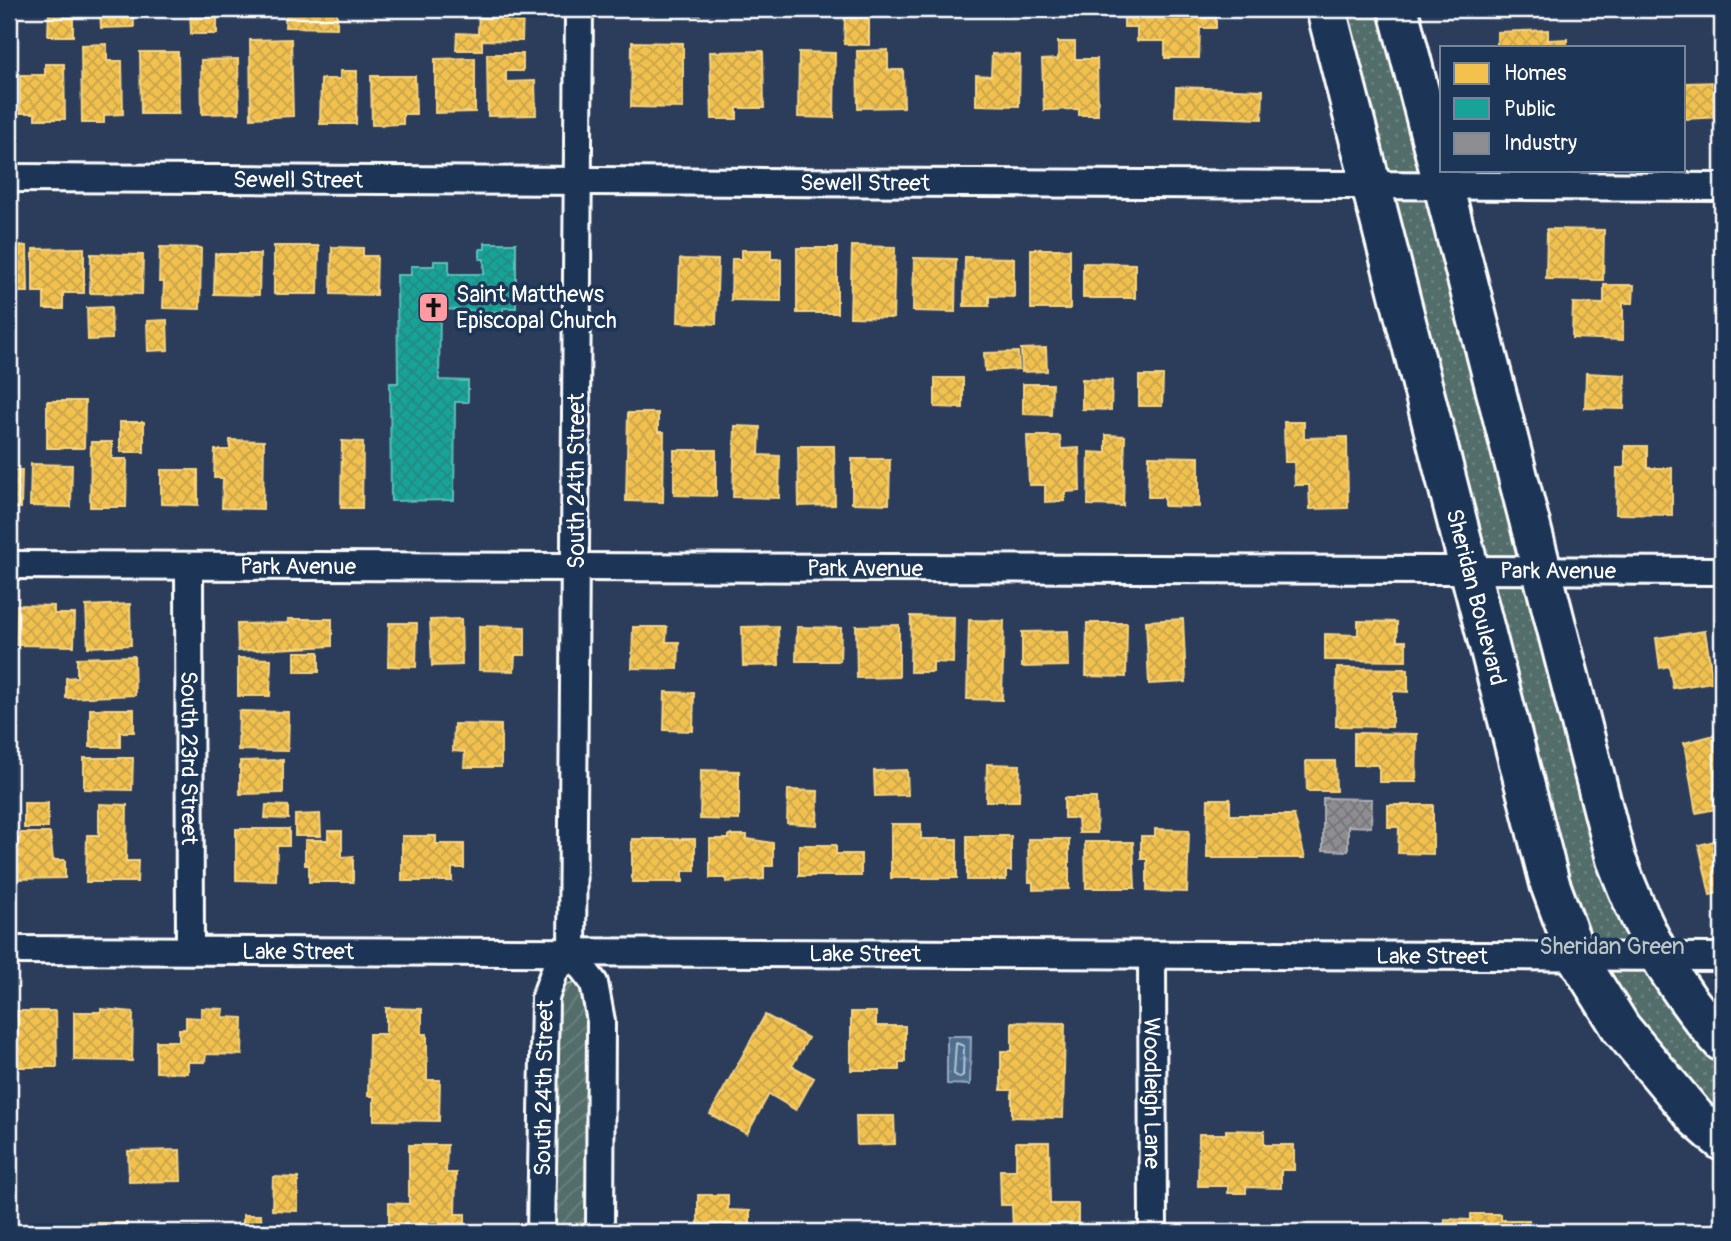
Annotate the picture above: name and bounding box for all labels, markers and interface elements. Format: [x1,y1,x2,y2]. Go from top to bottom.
legend [1440,46,1686,172]
text: Homes [1504,60,1567,87]
text: Public [1504,96,1556,123]
text: Industry [1504,130,1577,157]
street label: Sewell Street [233,165,364,195]
street label: Sewell Street [800,168,931,198]
place label: Saint Matthews Episcopal Church [456,280,617,335]
church icon: Saint Matthews Episcopal Church [416,290,450,324]
street label: South 24th Street [562,392,591,569]
street label: Sheridan Boulevard [1440,506,1513,688]
street label: Park Avenue [240,552,357,581]
street label: Park Avenue [807,554,924,583]
street label: Park Avenue [1500,556,1617,586]
street label: South 23rd Street [174,671,204,846]
park label: Sheridan Green [1539,932,1685,961]
street label: Lake Street [242,937,355,966]
street label: Lake Street [809,939,922,969]
street label: Lake Street [1376,942,1489,971]
street label: South 24th Street [528,999,560,1176]
street label: Woodleigh Lane [1137,1017,1167,1170]

